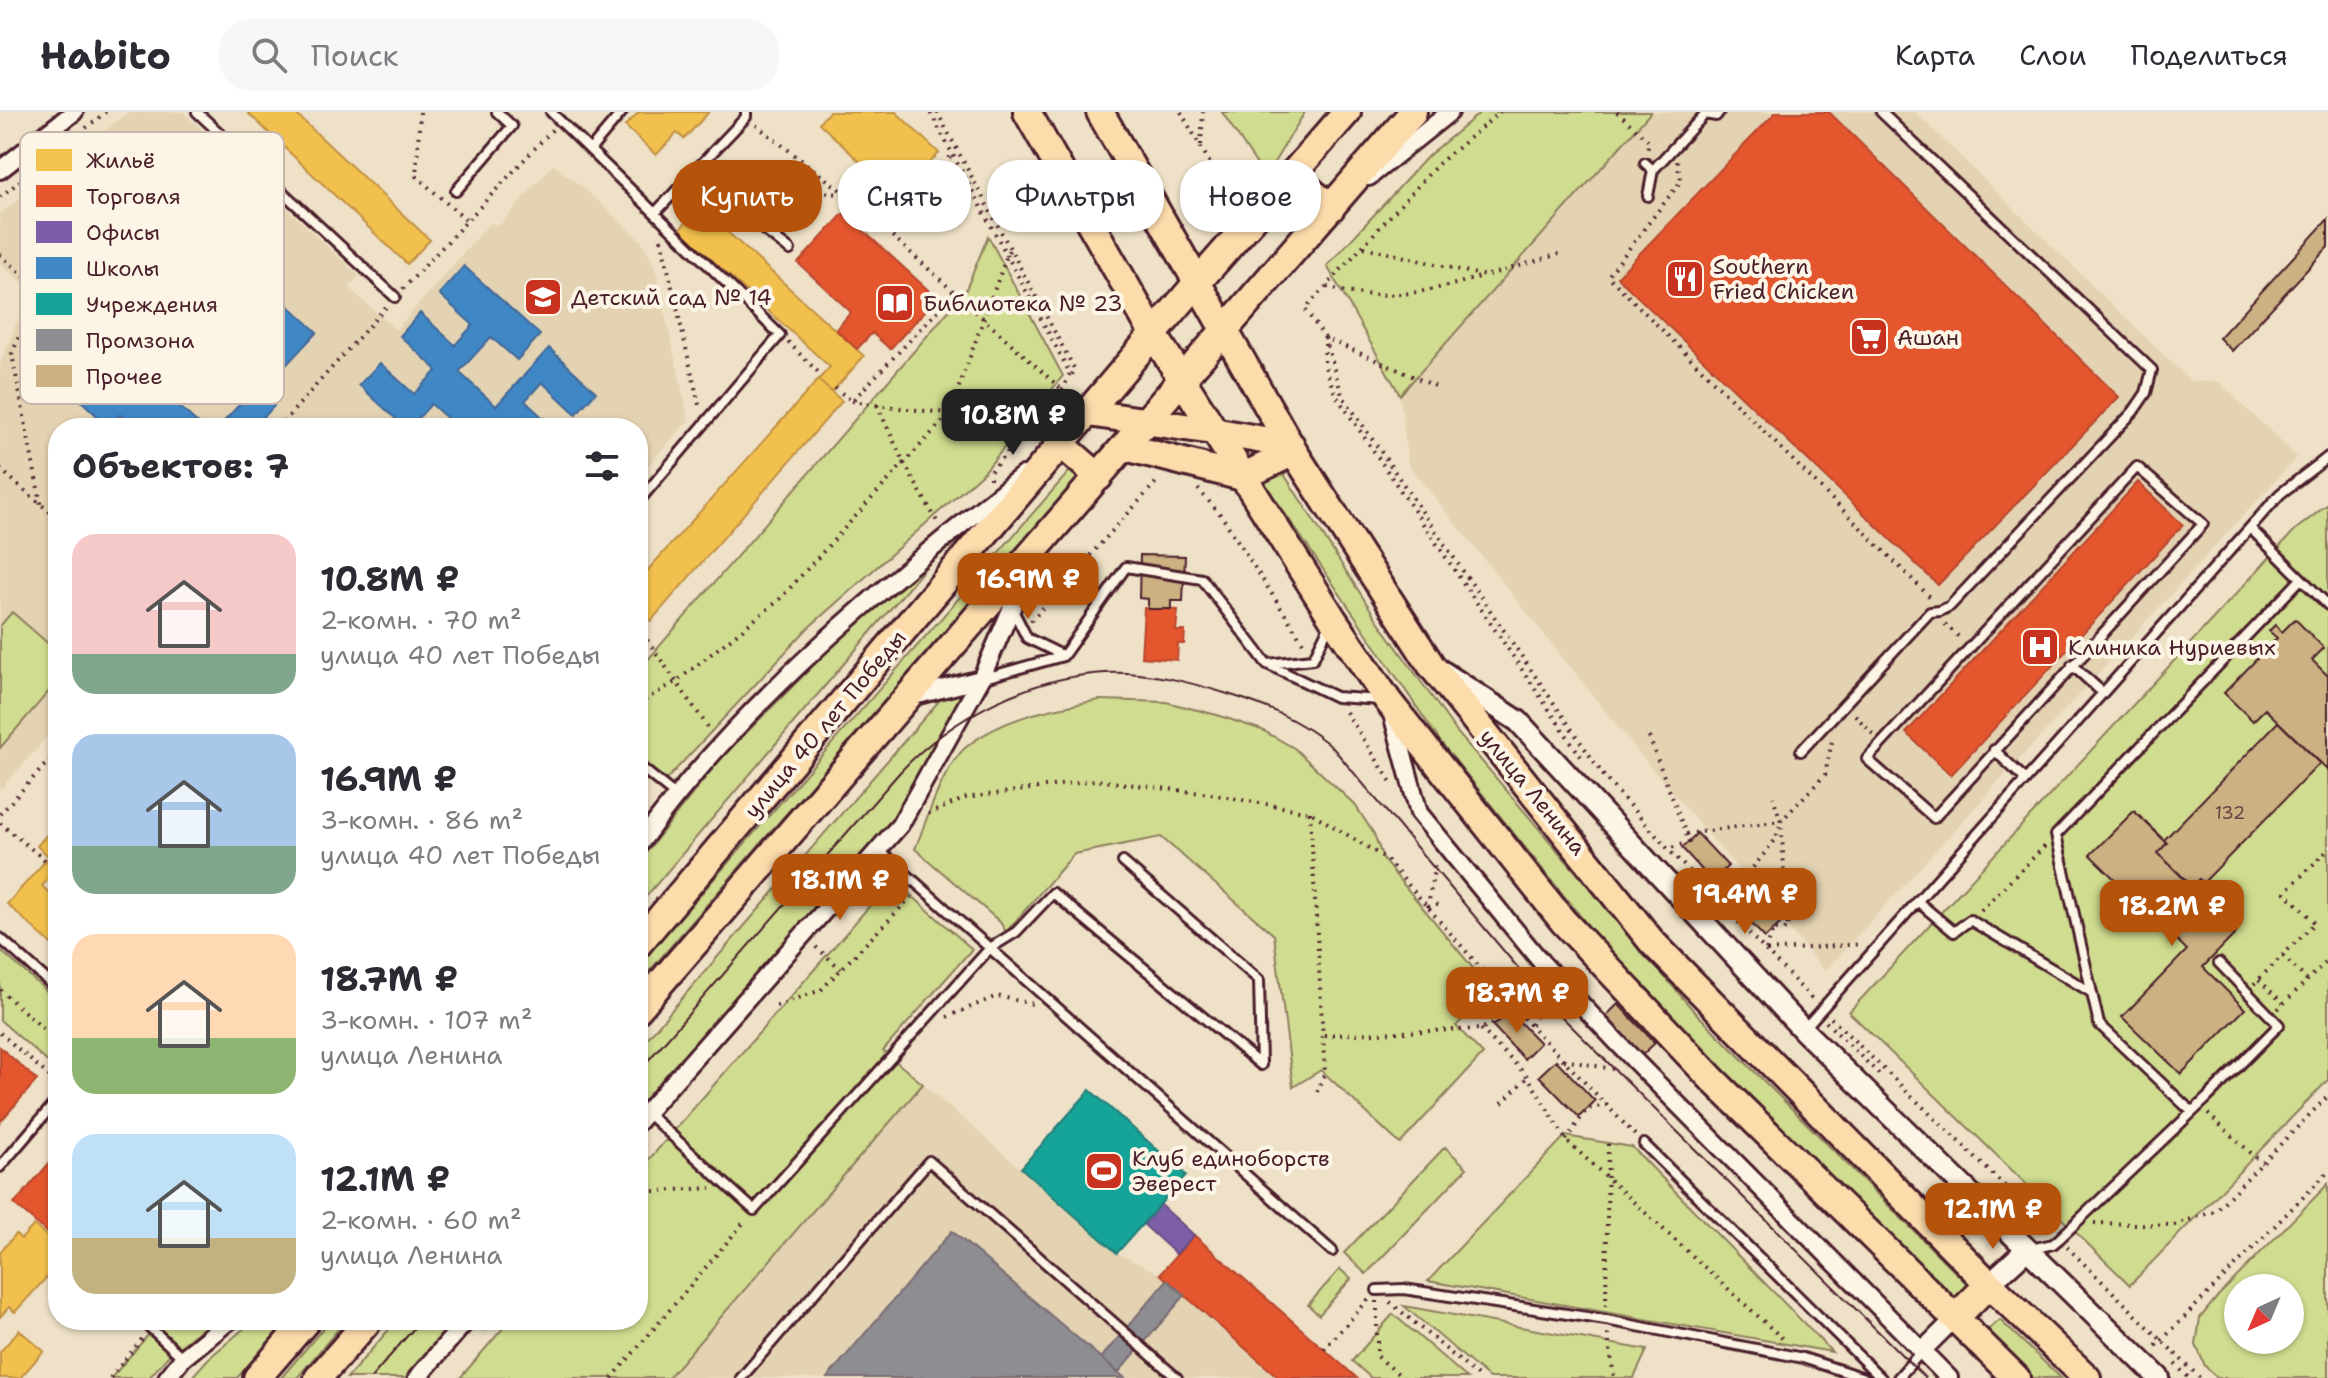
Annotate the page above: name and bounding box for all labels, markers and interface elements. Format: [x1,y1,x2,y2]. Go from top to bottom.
search box [219,19,779,91]
text: Habito [40,30,171,81]
icon: search [247,33,291,77]
text: Поиск [311,35,398,76]
text: Карта [1895,36,1975,74]
text: Слои [2019,36,2086,74]
text: Поделиться [2130,36,2288,74]
legend [20,132,284,404]
text: Жильё [86,146,155,175]
chip: Купить [672,160,822,232]
chip: Снять [838,160,971,232]
chip: Фильтры [987,160,1164,232]
chip: Новое [1180,160,1321,232]
text: Торговля [86,182,181,211]
text: Офисы [86,218,160,247]
place label: Southern Fried Chicken [1713,252,1854,306]
text: Школы [86,254,160,283]
restaurant icon: Southern Fried Chicken [1664,258,1706,300]
school or university icon: Детский сад № 14 [522,276,564,318]
library icon: Библиотека № 23 [874,282,916,324]
place label: Детский сад № 14 [571,283,772,312]
place label: Библиотека № 23 [923,289,1123,318]
text: Учреждения [86,290,218,319]
supermarket icon: Ашан [1848,316,1890,358]
place label: Ашан [1897,323,1959,352]
text: Промзона [86,326,195,355]
text: Прочее [86,362,163,391]
pin: 10.8M ₽ [939,389,1087,457]
text: 10.8M ₽ [960,397,1066,432]
text: Объектов: 7 [72,443,289,489]
icon: filters [580,444,624,488]
pin: 16.9M ₽ [954,553,1102,621]
text: 10.8M ₽ [320,556,460,602]
text: 16.9M ₽ [975,561,1081,596]
icon: home [136,566,232,662]
text: 2-комн. · 70 m² [320,602,522,637]
street label: улица 40 лет Победы [738,624,912,824]
hospital icon: Клиника Нуриевых [2019,626,2061,668]
place label: Клиника Нуриевых [2068,633,2276,662]
text: улица 40 лет Победы [320,637,600,672]
street label: улица Ленина [1473,723,1593,861]
text: 16.9M ₽ [320,756,457,802]
icon: home [136,766,232,862]
house number: 132 [2215,801,2245,825]
text: 3-комн. · 86 m² [320,802,523,837]
text: улица 40 лет Победы [320,837,600,872]
pin: 18.1M ₽ [766,854,914,922]
text: 18.1M ₽ [790,862,890,897]
pin: 19.4M ₽ [1671,868,1819,936]
text: 19.4M ₽ [1691,876,1799,911]
pin: 18.2M ₽ [2098,880,2246,948]
text: 18.2M ₽ [2118,888,2226,923]
text: 18.7M ₽ [320,956,458,1002]
icon: home [136,966,232,1062]
pin: 18.7M ₽ [1443,967,1591,1035]
text: 18.7M ₽ [1464,975,1570,1010]
text: 3-комн. · 107 m² [320,1002,533,1037]
text: улица Ленина [320,1037,503,1072]
place label: Клуб единоборств Эверест [1132,1144,1330,1198]
sports icon: Клуб единоборств Эверест [1083,1150,1125,1192]
text: 12.1M ₽ [320,1156,450,1202]
icon: home [136,1166,232,1262]
pin: 12.1M ₽ [1919,1183,2067,1251]
text: 12.1M ₽ [1943,1191,2043,1226]
text: 2-комн. · 60 m² [320,1202,522,1237]
text: улица Ленина [320,1237,503,1272]
north arrow [2224,1274,2304,1354]
map controls [2224,1274,2304,1354]

